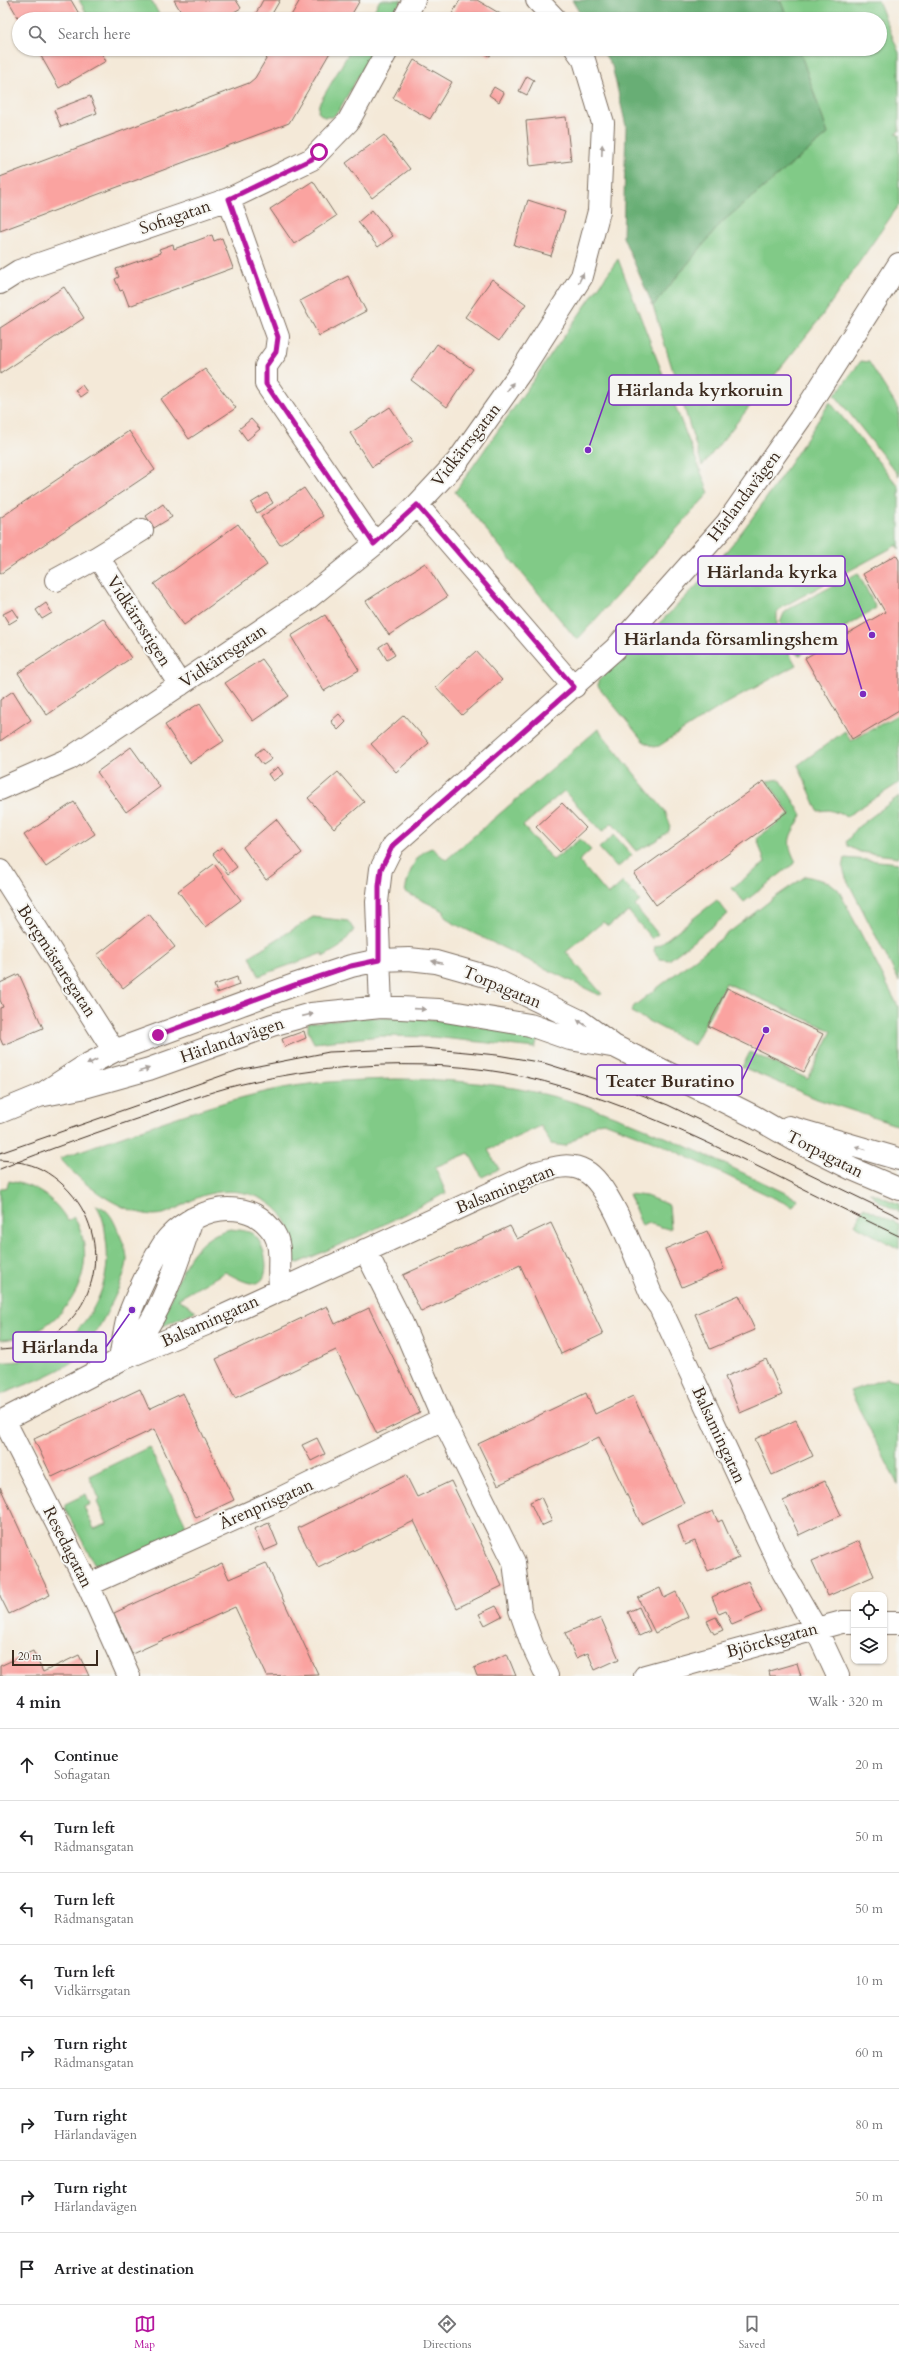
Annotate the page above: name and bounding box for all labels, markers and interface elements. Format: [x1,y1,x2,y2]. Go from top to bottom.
search box [12,12,887,56]
icon: search [26,23,48,45]
text: Search here [58,24,131,44]
route start [310,143,328,161]
one-way arrow [598,144,605,156]
street label: Sofiagatan [136,194,214,240]
one-way arrow [577,272,584,283]
callout: Härlanda kyrkoruin [609,375,791,405]
text: Härlanda kyrkoruin [617,378,783,403]
one-way arrow [506,382,514,392]
street label: Vidkärrsgatan [426,398,506,492]
street label: Härlandavägen [702,445,786,546]
callout: Härlanda kyrka [698,556,845,586]
text: Härlanda kyrka [707,560,837,585]
street label: Vidkärrsstigen [101,571,177,671]
street label: Vidkärrsgatan [175,618,271,694]
callout: Härlanda församlingshem [616,624,847,654]
text: Härlanda församlingshem [624,627,839,652]
street label: Borgmästaregatan [12,900,102,1022]
one-way arrow [431,959,443,965]
street label: Torpagatan [459,960,545,1014]
one-way arrow [414,1005,426,1012]
street label: Härlandavägen [177,1011,287,1069]
one-way arrow [301,1012,314,1018]
one-way arrow [577,1019,587,1027]
route end [149,1026,167,1044]
one-way arrow [87,1059,98,1065]
callout: Teater Buratino [597,1065,742,1095]
one-way arrow [139,1067,151,1073]
text: Teater Buratino [605,1069,735,1094]
street label: Torpagatan [783,1125,868,1183]
one-way arrow [855,1145,867,1151]
street label: Balsamingatan [452,1159,558,1219]
street label: Balsamingatan [158,1289,263,1353]
callout: Härlanda [13,1332,106,1362]
text: Härlanda [22,1335,99,1360]
street label: Balsamingatan [687,1383,752,1487]
street label: Ärenprisgatan [215,1473,317,1535]
street label: Resedagatan [38,1502,98,1592]
map controls [851,1592,887,1664]
button: locate [851,1592,887,1628]
street label: Björcksgatan [724,1617,820,1663]
button: layers [851,1628,887,1664]
scale bar [12,1648,98,1667]
text: 20 m [18,1649,42,1664]
text: 4 min [16,1691,61,1714]
text: Walk · 320 m [808,1693,883,1711]
text: Continue [54,1746,119,1766]
icon: ahead [16,1754,38,1776]
text: 20 m [855,1756,883,1774]
text: Sofiagatan [54,1766,111,1784]
text: Turn left [54,1818,115,1838]
icon: left [16,1826,38,1848]
text: 50 m [855,1828,883,1846]
text: Rådmansgatan [54,1838,134,1856]
text: Turn left [54,1890,115,1910]
icon: left [16,1898,38,1920]
text: 50 m [855,1900,883,1918]
text: Rådmansgatan [54,1910,134,1928]
text: Turn left [54,1962,115,1982]
icon: left [16,1970,38,1992]
text: 10 m [855,1972,883,1990]
text: Vidkärrsgatan [54,1982,131,2000]
text: Turn right [54,2034,127,2054]
icon: right [16,2042,38,2064]
text: 60 m [855,2044,883,2062]
text: Rådmansgatan [54,2054,134,2072]
text: Turn right [54,2106,127,2126]
icon: right [16,2114,38,2136]
text: 80 m [855,2116,883,2134]
text: Härlandavägen [54,2126,137,2144]
text: Turn right [54,2178,127,2198]
icon: right [16,2186,38,2208]
text: 50 m [855,2188,883,2206]
text: Härlandavägen [54,2198,137,2216]
icon: arrive [16,2258,38,2280]
text: Arrive at destination [54,2259,194,2279]
tab: Map [134,2313,156,2352]
tab: Directions [423,2313,471,2352]
tab: Saved [739,2313,765,2352]

